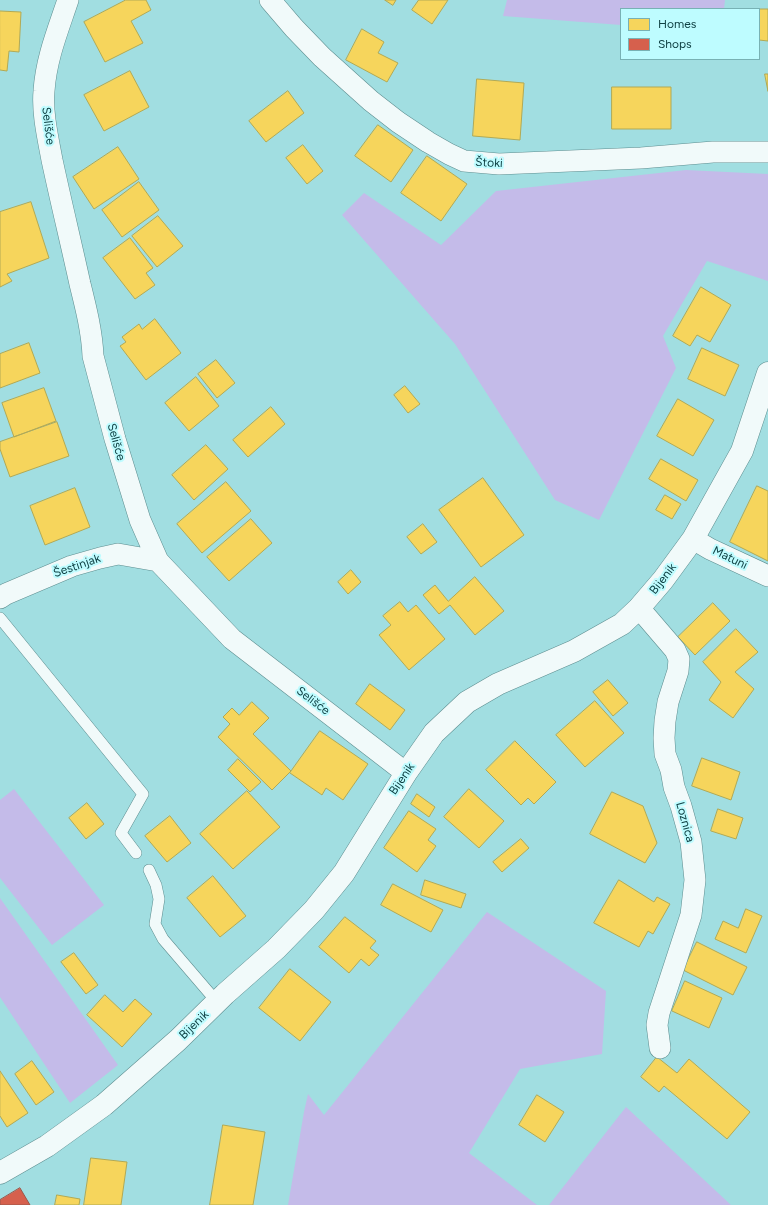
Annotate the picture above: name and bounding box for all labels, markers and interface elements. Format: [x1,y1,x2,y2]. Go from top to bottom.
legend [620,8,760,60]
text: Homes [658,17,696,31]
text: Shops [658,37,692,51]
street label: Selišće [39,106,57,146]
street label: Štoki [475,155,503,171]
street label: Selišće [104,422,128,462]
street label: Matuni [710,543,750,573]
street label: Šestinjak [52,551,102,581]
street label: Bijenik [646,561,680,597]
street label: Selišće [293,684,333,718]
street label: Bijenik [386,760,418,798]
street label: Loznica [672,800,698,844]
street label: Bijenik [176,1008,212,1042]

